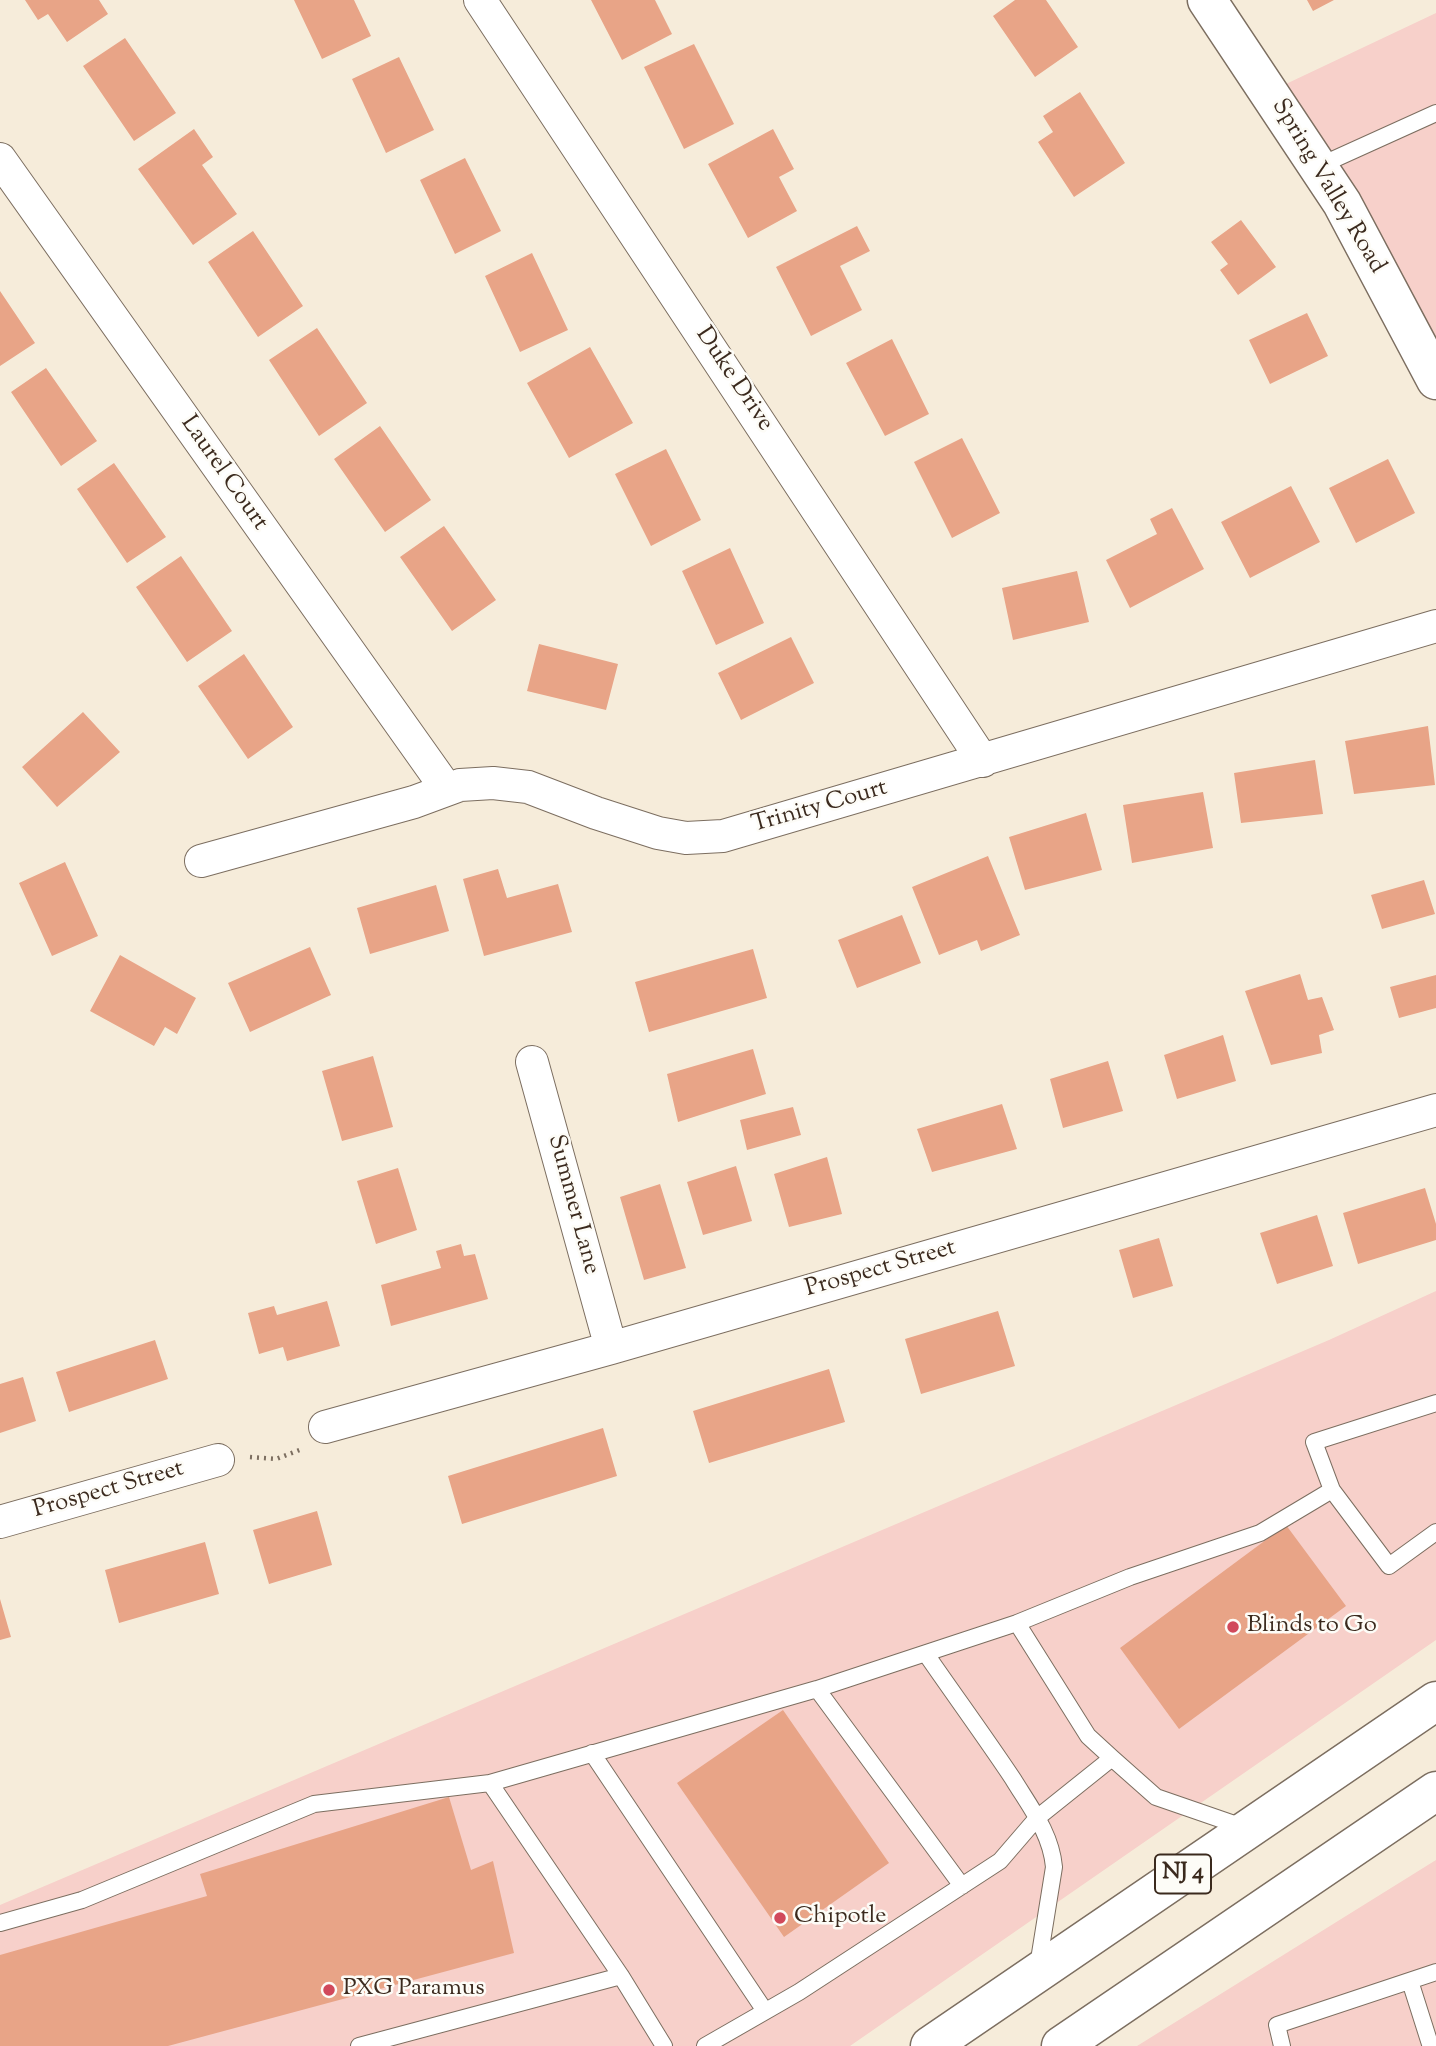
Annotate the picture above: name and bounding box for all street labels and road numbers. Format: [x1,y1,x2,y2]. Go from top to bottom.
street label: Spring Valley Road [1264,95,1390,279]
street label: Duke Drive [688,322,778,438]
street label: Laurel Court [173,411,273,537]
street label: Trinity Court [749,775,891,841]
street label: Summer Lane [540,1132,604,1278]
street label: Prospect Street [802,1235,960,1305]
street label: Prospect Street [30,1456,188,1526]
road number: NJ 4 [1155,1854,1211,1894]

